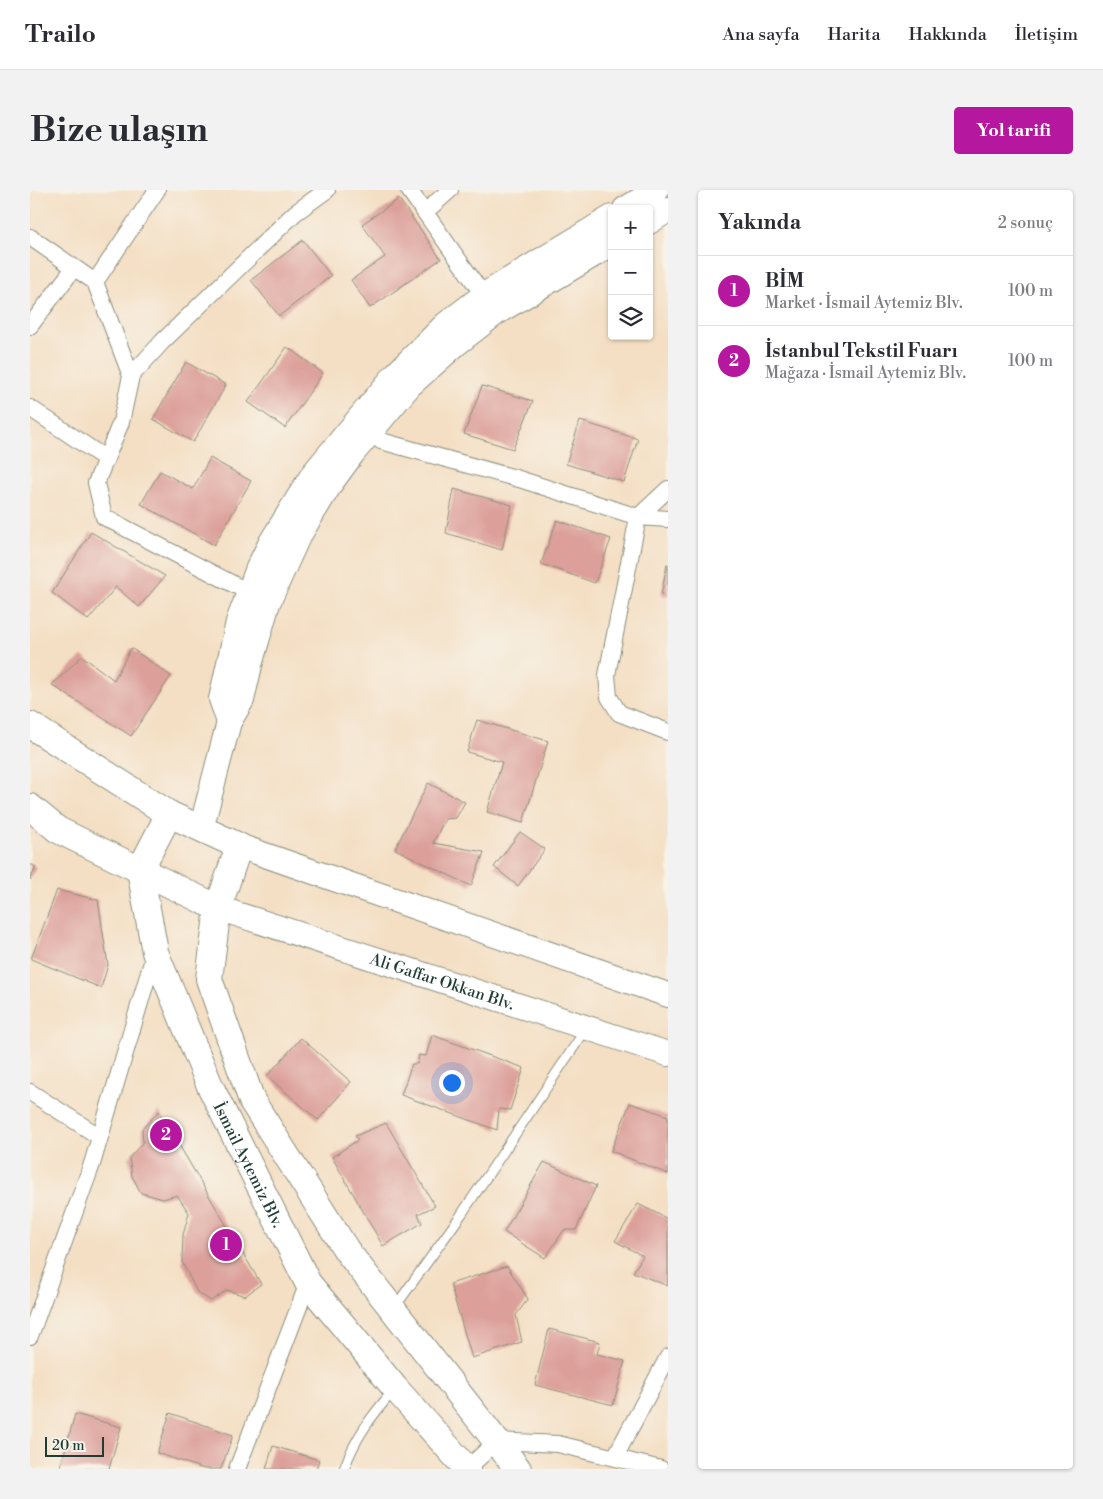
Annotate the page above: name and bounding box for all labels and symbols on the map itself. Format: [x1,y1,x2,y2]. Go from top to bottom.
street label: Ali Gaffar Okkan Blv. [366,949,517,1015]
your location [439,1070,465,1096]
street label: İsmail Aytemiz Blv. [209,1098,288,1231]
pin: 2 [150,1116,182,1154]
pin: 1 [210,1226,242,1264]
scale bar [45,1434,104,1457]

